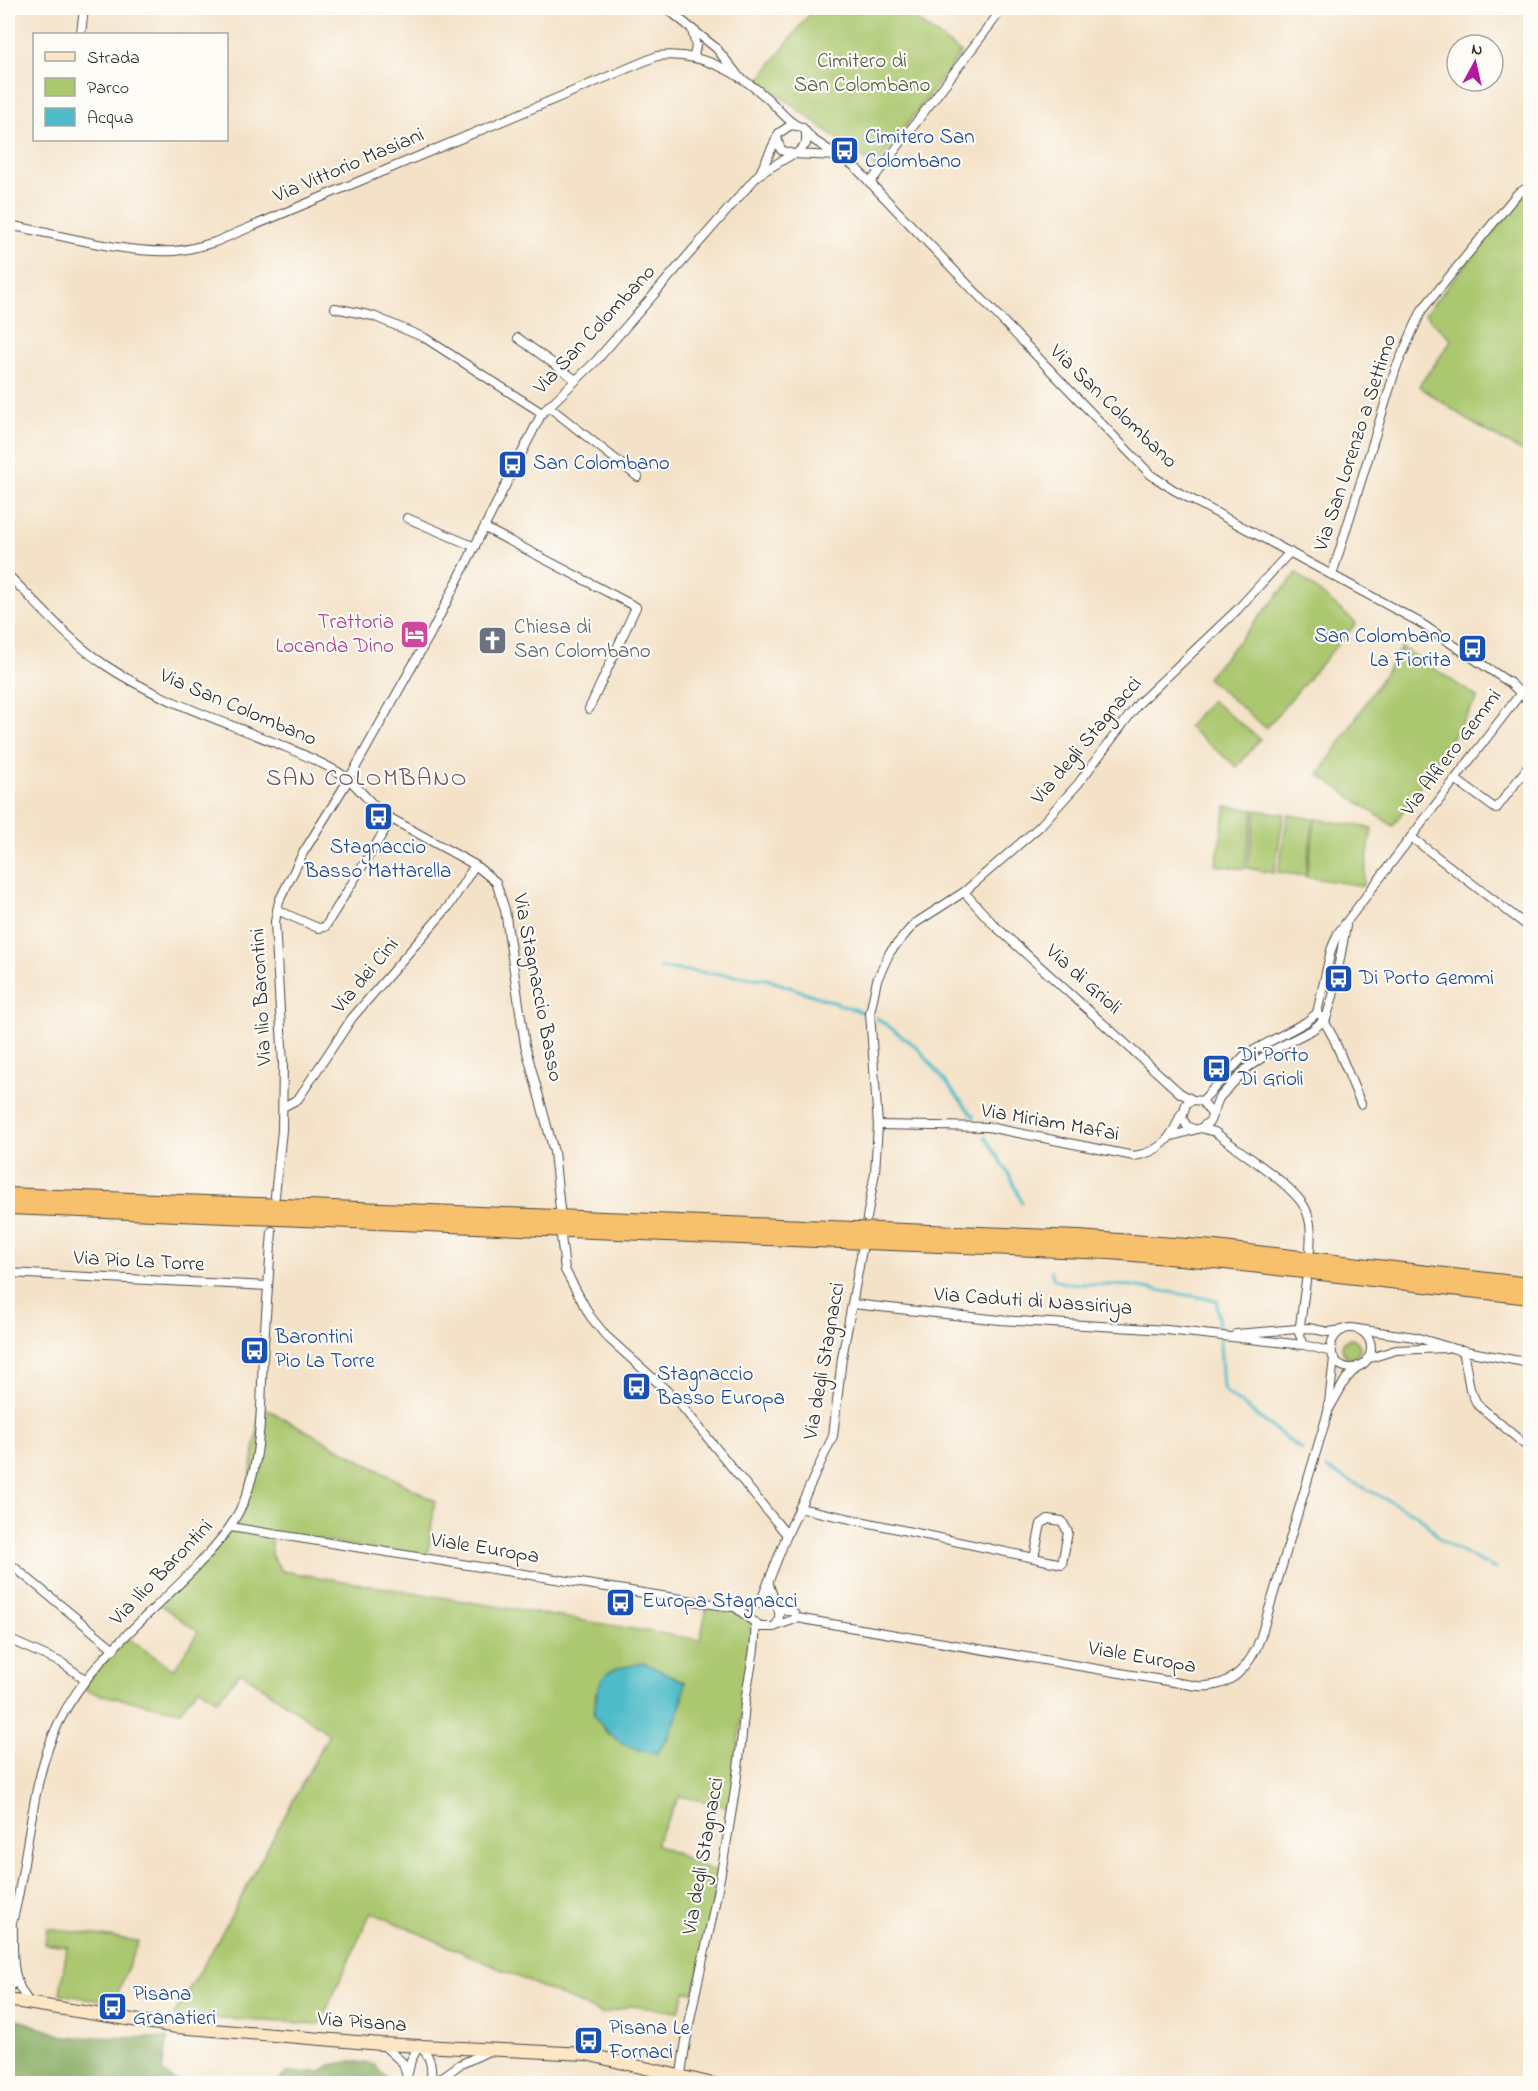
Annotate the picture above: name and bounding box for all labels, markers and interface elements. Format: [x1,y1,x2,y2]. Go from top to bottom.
legend [33,33,228,141]
north arrow [1445,33,1505,93]
text: N [1470,37,1484,63]
text: Strada [87,46,140,72]
park label: Cimitero di San Colombano [794,47,930,101]
text: Parco [87,76,129,102]
text: Acqua [87,106,134,132]
street label: Via Vittorio Masiani [268,121,429,212]
place label: Cimitero San Colombano [865,123,975,177]
bus stop icon: Cimitero San Colombano [828,134,860,166]
street label: Via San Colombano [526,258,663,402]
street label: Via San Lorenzo a Settimo [1306,331,1405,556]
street label: Via San Colombano [1041,337,1184,476]
bus stop icon: San Colombano [496,448,528,480]
place label: San Colombano [533,449,670,479]
place label: Trattoria Locanda Dino [275,608,394,662]
place label: Chiesa di San Colombano [514,613,651,667]
hotel icon: Trattoria Locanda Dino [399,619,431,651]
place label: San Colombano La Fiorita [1314,622,1451,676]
church icon: Chiesa di San Colombano [477,624,509,656]
bus stop icon: San Colombano La Fiorita [1456,633,1488,665]
street label: Via San Colombano [154,661,321,755]
street label: Via degli Stagnacci [1024,670,1151,814]
street label: Via Alfiero Gemmi [1394,683,1510,824]
district label: SAN COLOMBANO [266,762,468,797]
bus stop icon: Stagnaccio Basso Mattarella [362,801,394,833]
place label: Stagnaccio Basso Mattarella [304,833,451,887]
street label: Via Stagnaccio Basso [502,891,570,1085]
street label: Via Ilio Barontini [243,927,281,1068]
street label: Via dei Cini [325,932,407,1021]
street label: Via di Grioli [1038,937,1128,1022]
bus stop icon: Di Porto Gemmi [1322,963,1354,995]
place label: Di Porto Gemmi [1358,964,1494,994]
place label: Di Porto Di Grioli [1237,1041,1309,1095]
bus stop icon: Di Porto Di Grioli [1201,1052,1233,1084]
street label: Via Miriam Mafai [977,1096,1122,1150]
street label: Via Pio La Torre [72,1244,206,1280]
street label: Via degli Stagnacci [796,1280,856,1443]
street label: Via Caduti di Nassiriya [932,1280,1133,1326]
place label: Barontini Pio La Torre [274,1323,375,1377]
bus stop icon: Barontini Pio La Torre [238,1334,270,1366]
place label: Stagnaccio Basso Europa [656,1360,785,1414]
bus stop icon: Stagnaccio Basso Europa [620,1371,652,1403]
street label: Via Ilio Barontini [103,1513,221,1634]
street label: Viale Europa [428,1525,541,1572]
bus stop icon: Europa Stagnacci [605,1586,637,1618]
place label: Europa Stagnacci [642,1587,798,1619]
street label: Viale Europa [1085,1634,1198,1682]
street label: Via degli Stagnacci [675,1775,735,1938]
place label: Pisana Granatieri [133,1980,216,2034]
bus stop icon: Pisana Granatieri [96,1991,128,2023]
street label: Via Pisana [315,2005,408,2041]
place label: Pisana Le Fornaci [608,2014,690,2068]
bus stop icon: Pisana Le Fornaci [572,2025,604,2057]

